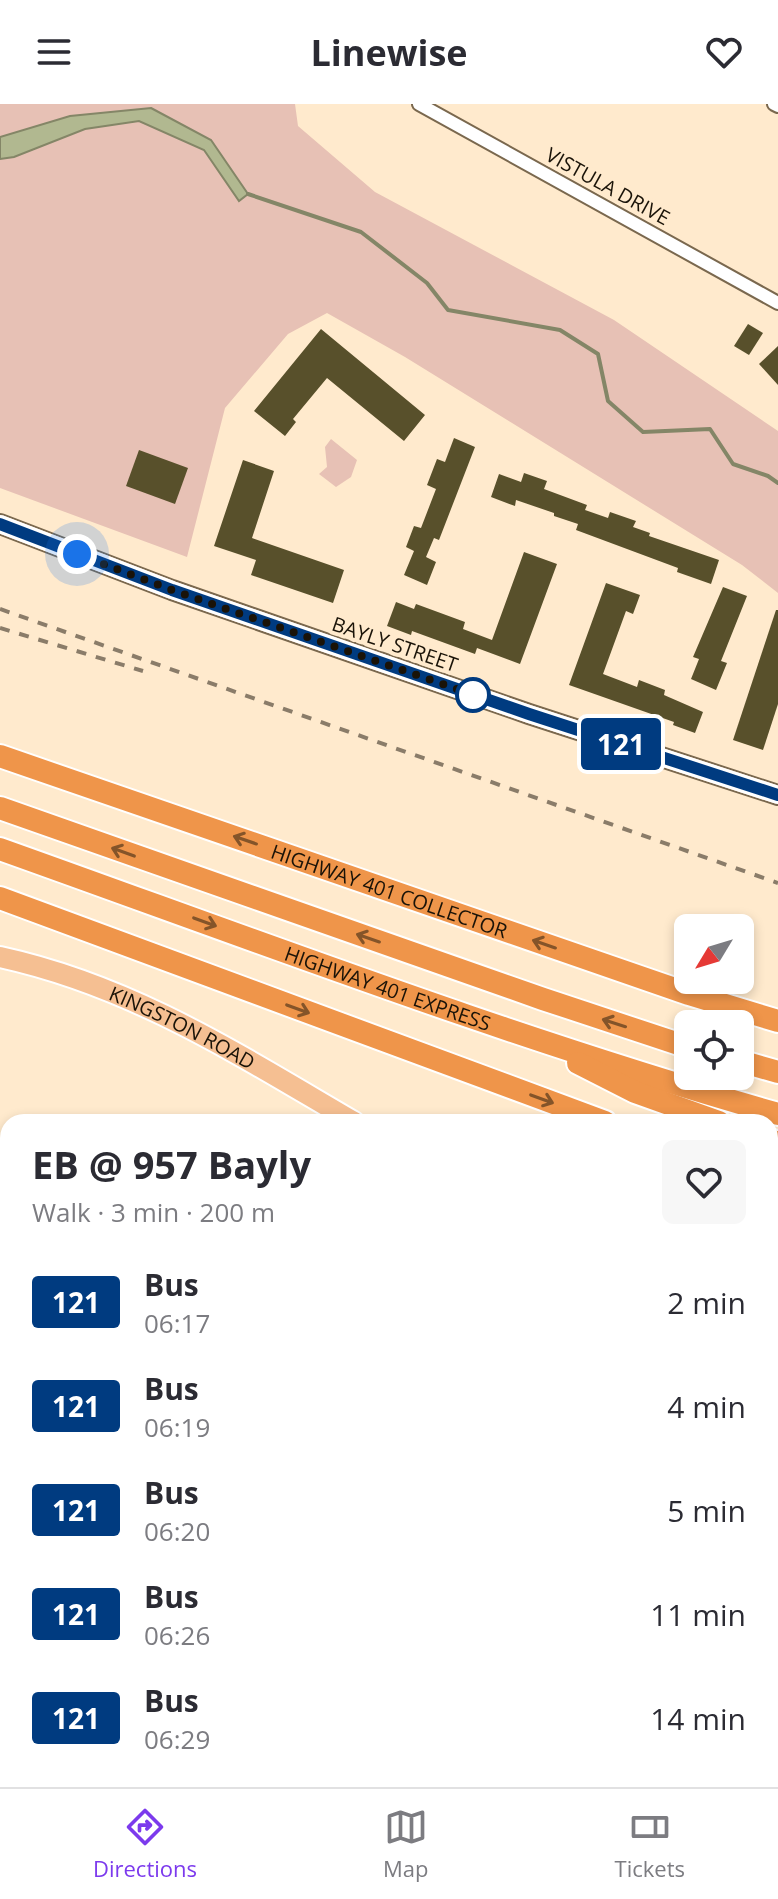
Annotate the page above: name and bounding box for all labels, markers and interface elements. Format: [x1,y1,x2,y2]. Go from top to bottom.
text: Linewise [310,28,468,77]
icon: menu [32,30,76,74]
icon: heart [702,30,746,74]
street label: VISTULA DRIVE [541,141,675,231]
your location [57,534,97,574]
street label: BAYLY STREET [329,610,461,678]
unlabelled marker [456,678,490,712]
line badge: 121 [575,718,667,770]
text: 121 [597,725,645,763]
one-way arrow [233,832,258,847]
street label: HIGHWAY 401 COLLECTOR [268,837,512,944]
one-way arrow [111,843,136,858]
north arrow [674,914,754,994]
map controls [674,914,754,1090]
one-way arrow [193,916,217,930]
one-way arrow [356,930,381,945]
one-way arrow [533,936,557,950]
street label: HIGHWAY 401 EXPRESS [281,939,495,1036]
street label: KINGSTON ROAD [105,979,260,1075]
one-way arrow [285,1003,310,1017]
button: locate [674,1010,754,1090]
one-way arrow [602,1014,627,1029]
one-way arrow [529,1093,554,1107]
text: EB @ 957 Bayly [32,1138,311,1190]
button: heart [662,1140,746,1224]
text: Walk · 3 min · 200 m [32,1194,275,1230]
text: Bus [144,1264,199,1305]
text: 2 min [667,1282,746,1323]
text: 121 [52,1283,100,1321]
text: 06:17 [144,1305,210,1341]
text: Bus [144,1368,199,1409]
text: 4 min [667,1386,746,1427]
text: 121 [52,1387,100,1425]
text: 06:19 [144,1409,210,1445]
text: Bus [144,1472,199,1513]
text: 5 min [667,1490,746,1531]
text: 121 [52,1491,100,1529]
text: 06:20 [144,1513,210,1549]
text: Bus [144,1576,199,1617]
text: 11 min [650,1594,746,1635]
text: 121 [52,1595,100,1633]
text: 06:26 [144,1617,210,1653]
text: Bus [144,1680,199,1721]
text: 14 min [650,1698,746,1739]
text: 121 [52,1699,100,1737]
text: 06:29 [144,1721,210,1757]
tab: Directions [93,1805,197,1883]
tab: Map [383,1805,429,1883]
tab: Tickets [615,1805,685,1883]

